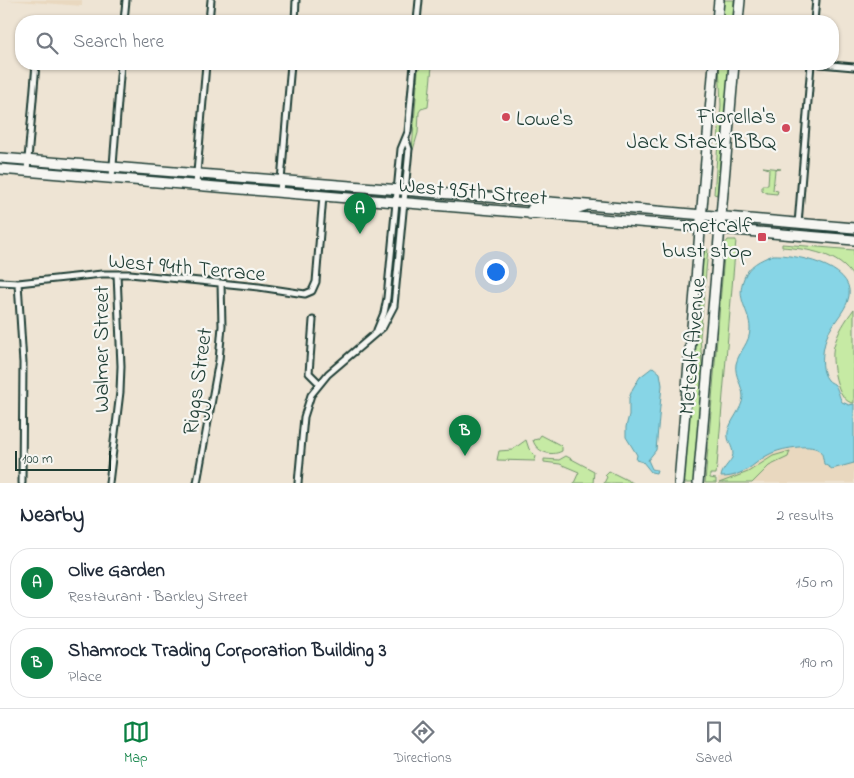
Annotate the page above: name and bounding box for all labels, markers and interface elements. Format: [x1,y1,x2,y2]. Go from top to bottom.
search box [15,15,839,70]
icon: search [33,29,61,57]
text: Search here [73,29,164,56]
place label: Fiorella's Jack Stack BBQ [626,102,777,159]
place label: Lowe's [516,104,573,136]
marker: Lowe's [500,111,512,123]
marker: Fiorella's Jack Stack BBQ [780,122,792,134]
street label: West 95th Street [397,171,549,215]
pin: A [344,193,376,234]
place label: metcalf bust stop [662,211,753,268]
marker: metcalf bust stop [756,231,768,243]
street label: West 94th Terrace [107,246,267,292]
your location [483,259,509,285]
street label: Metcalf Avenue [672,276,716,416]
street label: Walmer Street [87,285,119,413]
street label: Riggs Street [176,325,223,437]
pin: B [449,415,481,456]
scale bar [15,448,111,471]
text: 100 m [22,449,53,470]
text: Nearby [20,501,84,531]
text: 2 results [776,504,834,528]
text: Olive Garden [68,558,165,585]
text: A [32,571,42,595]
text: 150 m [795,571,833,595]
text: Restaurant · Barkley Street [68,585,248,609]
text: Shamrock Trading Corporation Building 3 [68,638,387,665]
text: B [32,651,42,675]
text: 190 m [800,651,833,675]
text: Place [68,665,102,689]
tab: Map [122,718,150,769]
tab: Directions [394,718,452,769]
tab: Saved [696,718,732,769]

